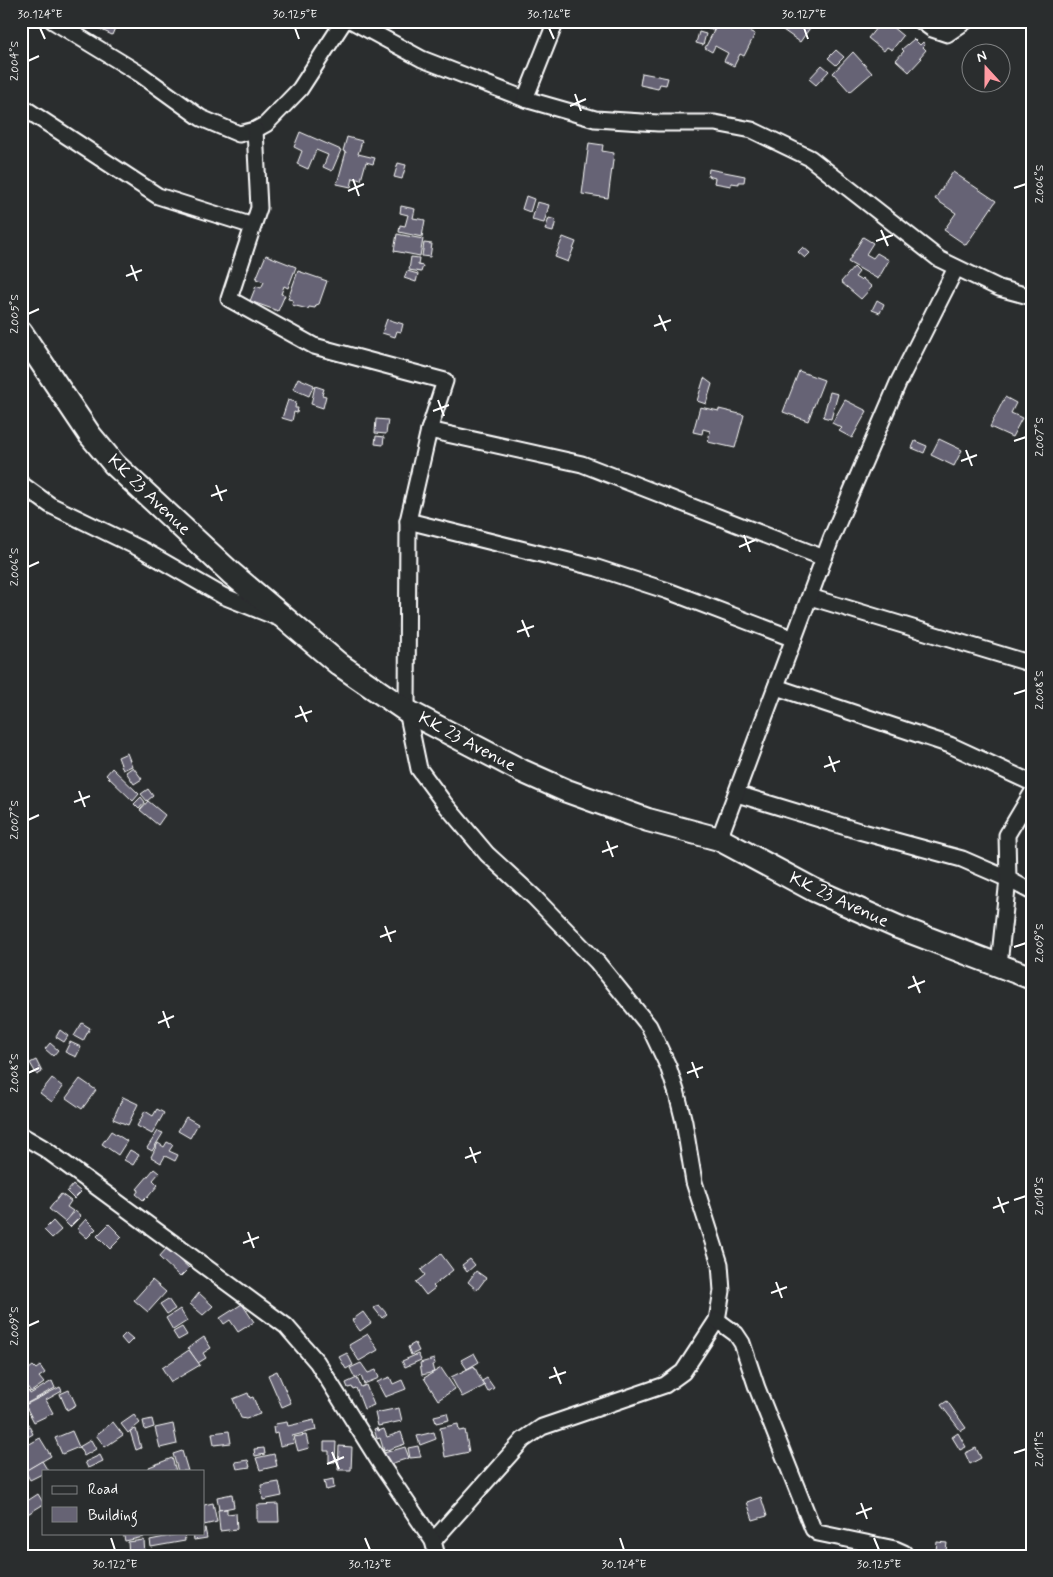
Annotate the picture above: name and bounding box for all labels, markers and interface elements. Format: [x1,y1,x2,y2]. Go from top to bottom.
text: 30.124°E [18,7,62,23]
text: 30.125°E [273,7,317,23]
text: 30.126°E [527,7,571,23]
text: 30.127°E [782,7,826,23]
text: 2.004°S [7,41,23,81]
north arrow [960,42,1010,92]
text: N [974,47,989,67]
text: 2.006°S [1032,164,1048,203]
text: 2.005°S [7,294,23,334]
text: 2.007°S [1032,417,1048,457]
street label: KK 23 Avenue [102,449,196,541]
text: 2.006°S [7,547,23,586]
text: 2.008°S [1032,670,1048,710]
street label: KK 23 Avenue [414,706,520,778]
text: 2.007°S [7,800,23,840]
street label: KK 23 Avenue [785,866,893,934]
text: 2.009°S [1032,923,1048,963]
text: 2.008°S [7,1053,23,1093]
text: 2.010°S [1032,1176,1048,1215]
text: 2.009°S [7,1306,23,1346]
text: 2.011°S [1032,1431,1048,1467]
legend [42,1470,205,1534]
text: Road [88,1480,118,1500]
text: Building [88,1506,138,1527]
text: 30.122°E [92,1557,138,1573]
text: 30.123°E [349,1557,391,1573]
text: 30.124°E [602,1557,646,1573]
text: 30.125°E [857,1557,901,1573]

